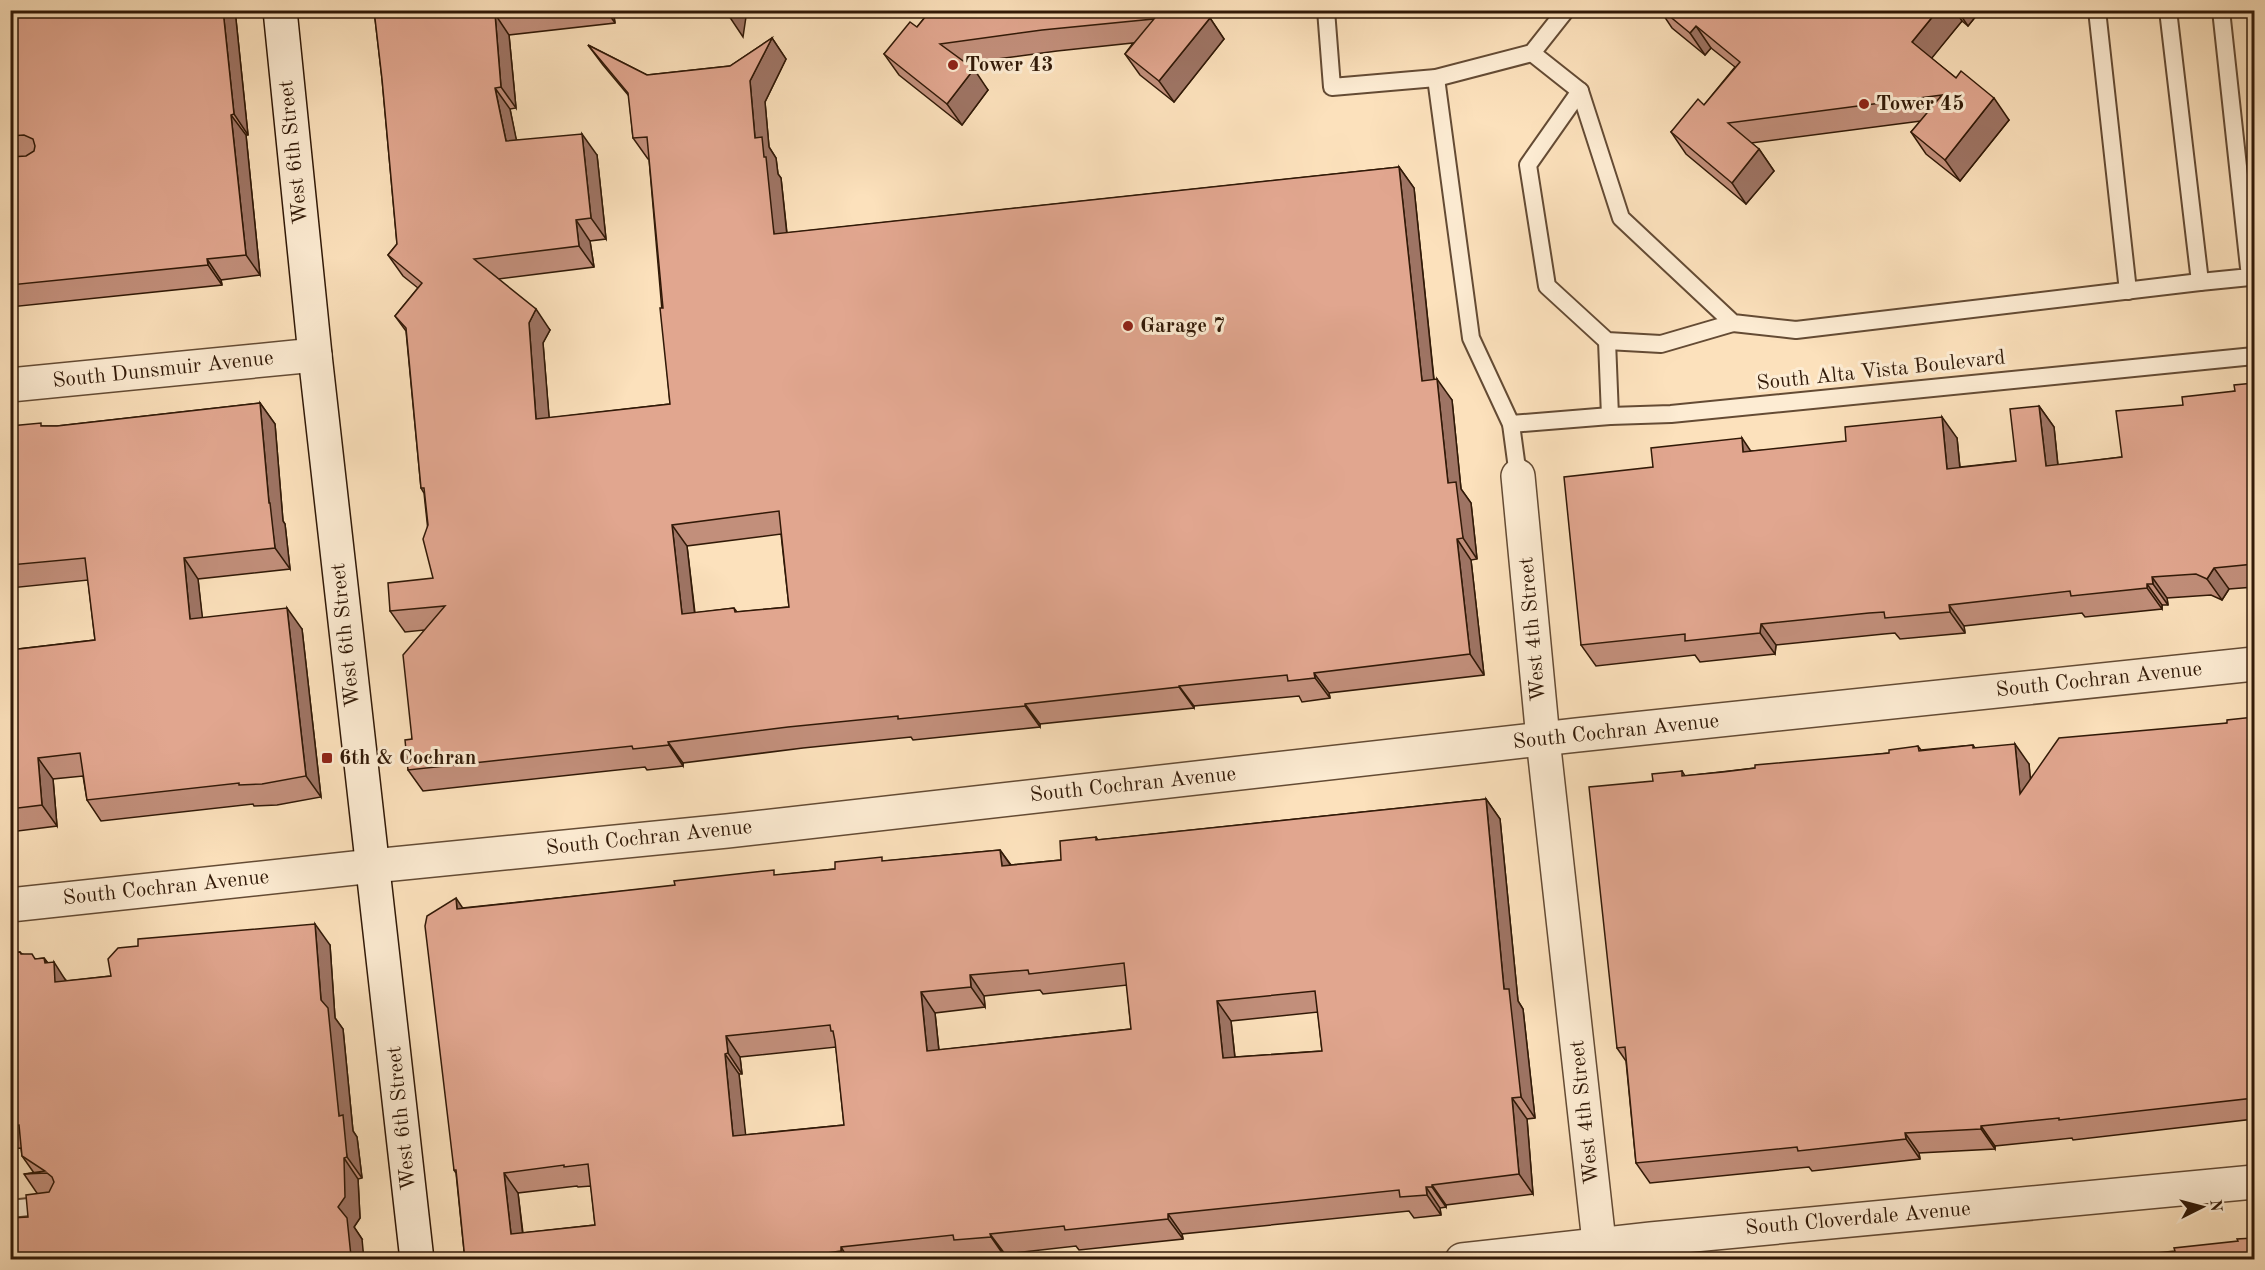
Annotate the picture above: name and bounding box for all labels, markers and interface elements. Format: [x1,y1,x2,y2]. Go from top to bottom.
place label: Tower 43 [965,55,1053,76]
marker: Tower 43 [946,58,960,72]
street label: West 6th Street [276,79,312,225]
place label: Tower 45 [1876,94,1964,115]
marker: Tower 45 [1857,97,1871,111]
place label: Garage 7 [1140,316,1225,337]
marker: Garage 7 [1121,319,1135,333]
street label: South Alta Vista Boulevard [1756,347,2007,395]
street label: South Dunsmuir Avenue [51,348,275,392]
street label: West 4th Street [1516,556,1550,702]
street label: West 6th Street [328,562,364,708]
street label: South Cochran Avenue [1995,659,2203,701]
street label: South Cochran Avenue [1512,711,1720,753]
place label: 6th & Cochran [339,748,476,769]
marker: 6th & Cochran [320,751,334,765]
street label: South Cochran Avenue [1029,764,1237,806]
street label: South Cochran Avenue [545,817,753,859]
street label: South Cochran Avenue [62,867,270,909]
street label: West 4th Street [1567,1039,1603,1185]
street label: West 6th Street [384,1045,420,1191]
north arrow [2172,1177,2232,1237]
street label: South Cloverdale Avenue [1744,1199,1972,1239]
text: N [2206,1199,2224,1213]

